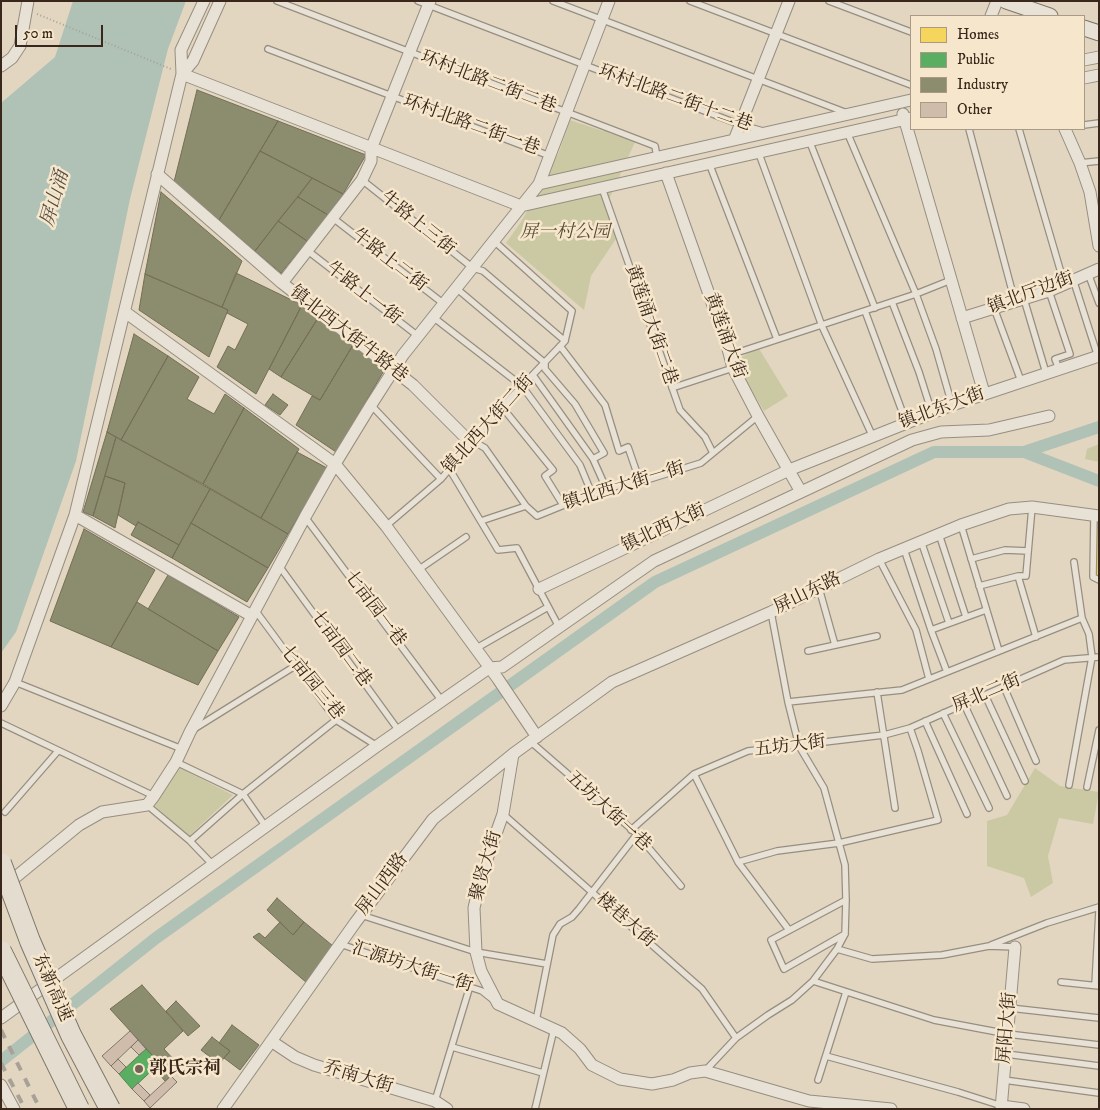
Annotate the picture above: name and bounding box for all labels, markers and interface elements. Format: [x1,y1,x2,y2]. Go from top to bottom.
scale bar [18,15,105,47]
legend [910,15,1085,130]
text: 50 m [23,24,53,43]
text: Homes [957,25,999,44]
street label: 环村北路二街二巷 [417,47,559,119]
text: Public [957,50,995,69]
street label: 环村北路二街十二巷 [595,61,755,137]
text: Industry [957,75,1008,94]
street label: 环村北路二街一巷 [400,91,542,161]
text: Other [957,100,992,119]
water label: 屏山涌 [37,168,75,230]
street label: 牛路上三街 [375,187,459,261]
park label: 屏一村公园 [520,222,610,244]
street label: 牛路上二街 [347,225,431,297]
street label: 牛路上一街 [321,258,405,330]
street label: 黄莲涌大街二巷 [619,262,681,388]
street label: 镇北厅边街 [985,268,1077,320]
street label: 镇北西大街牛路巷 [285,282,411,388]
street label: 黄莲涌大街 [698,290,750,382]
street label: 镇北西大街二街 [439,371,539,479]
street label: 镇北东大街 [896,383,988,435]
street label: 镇北西大街一街 [561,458,687,516]
street label: 镇北西大街 [619,500,709,558]
street label: 七亩园一巷 [338,567,410,651]
street label: 屏山东路 [771,569,845,619]
street label: 七亩园二巷 [305,606,375,692]
street label: 七亩园三巷 [274,641,348,725]
street label: 屏北二街 [950,670,1024,718]
street label: 五坊大街 [753,732,827,762]
street label: 五坊大街一巷 [561,767,655,857]
street label: 聚贤大街 [467,828,507,904]
street label: 屏山西路 [353,850,413,920]
street label: 楼巷大街 [591,889,659,953]
street label: 汇源坊大街一街 [349,938,475,998]
street label: 东新高速 [26,951,76,1025]
street label: 屏阳大街 [994,991,1022,1065]
street label: 乔南大街 [320,1057,396,1099]
place label: 郭氏宗祠 [149,1058,221,1080]
marker: 郭氏宗祠 [133,1063,145,1075]

